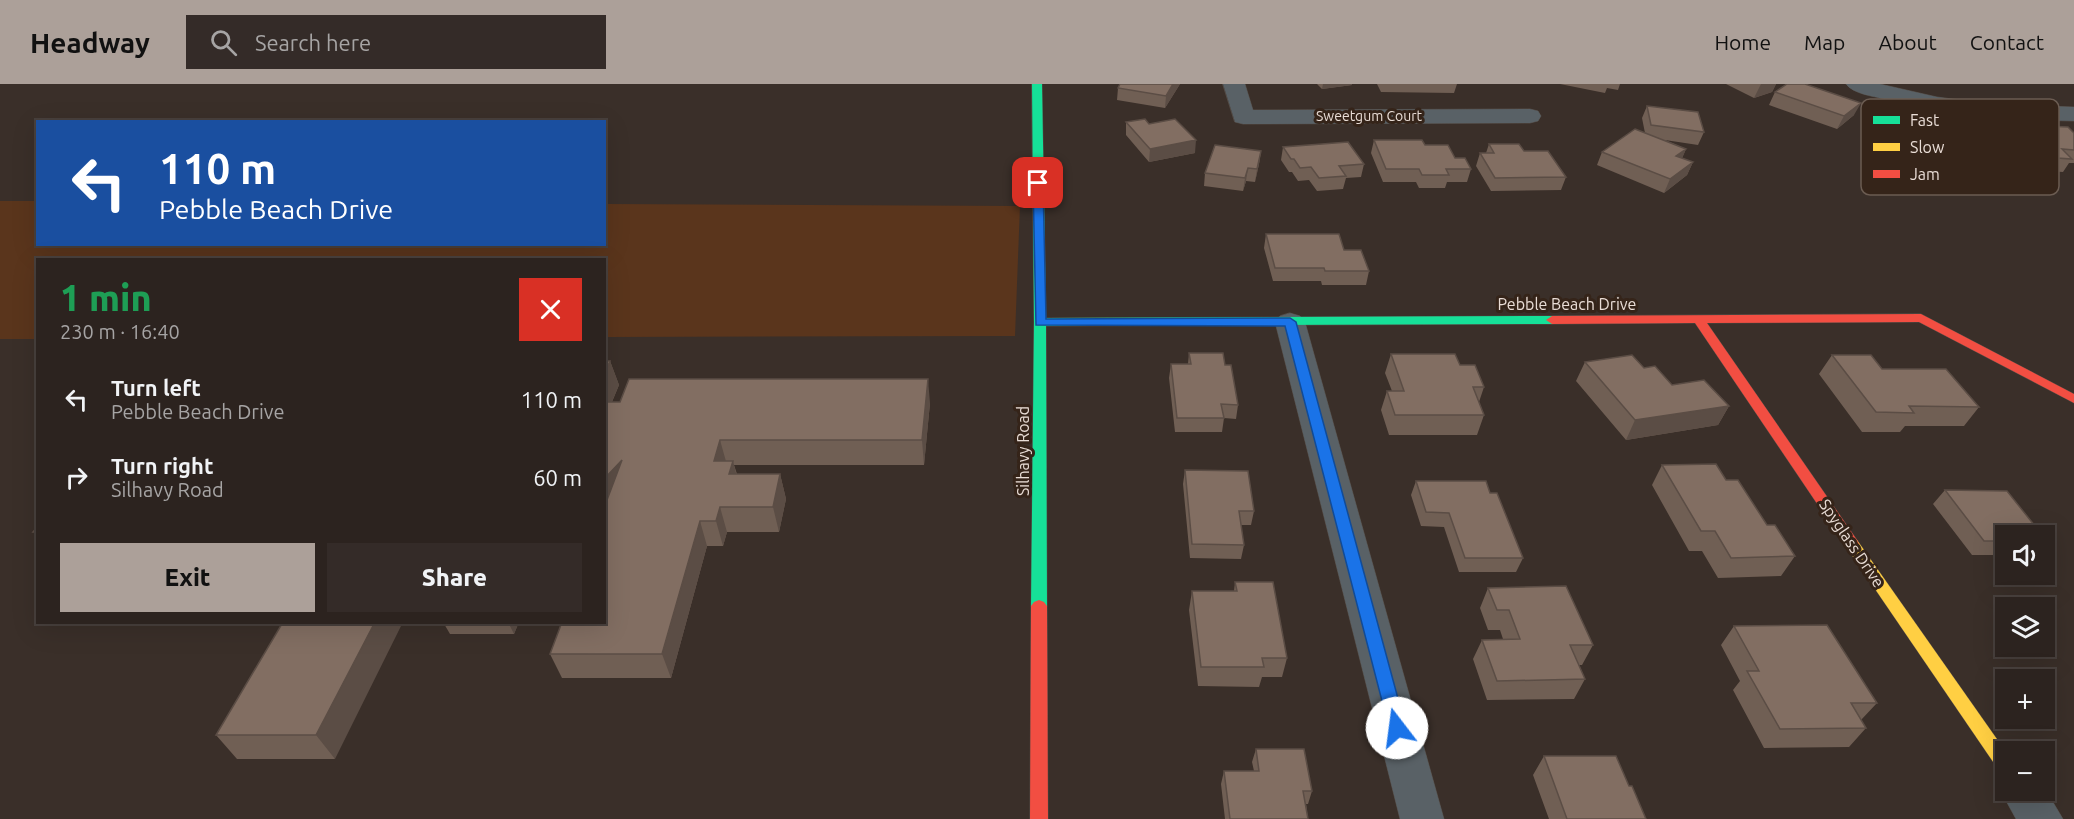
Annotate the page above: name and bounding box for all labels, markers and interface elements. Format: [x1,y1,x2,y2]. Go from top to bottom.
search box [186,15,606,69]
icon: search [207,26,240,59]
text: Headway [30,27,150,58]
text: Search here [255,30,371,55]
text: Home [1714,30,1771,54]
text: Map [1804,30,1845,54]
text: About [1878,30,1937,54]
text: Contact [1970,30,2044,54]
legend [1861,99,2059,195]
street label: Sweetgum Court [1316,108,1422,124]
text: Fast [1910,111,1940,129]
text: Slow [1910,138,1945,156]
icon: left [60,144,138,222]
text: 110 m [159,145,276,192]
pin [1012,157,1063,208]
text: Jam [1910,165,1940,183]
icon: arrive [1021,166,1054,199]
text: Pebble Beach Drive [159,194,393,224]
text: 1 min [60,277,152,318]
button: close [519,278,582,341]
street label: Pebble Beach Drive [1498,295,1636,313]
text: 230 m · 16:40 [60,320,180,343]
text: Turn left [111,375,201,400]
icon: left [60,383,93,416]
text: 110 m [521,387,582,412]
text: Pebble Beach Drive [111,400,284,423]
street label: Silhavy Road [1014,406,1032,496]
text: Turn right [111,453,213,478]
icon: right [60,461,93,494]
text: 60 m [533,465,582,490]
text: Silhavy Road [111,478,224,501]
street label: Spyglass Drive [1816,496,1888,590]
map controls [1995,525,2055,801]
button: sound [1995,525,2055,585]
button: Exit [60,543,315,612]
button: Share [327,543,582,612]
button: layers [1995,597,2055,657]
button: + [1995,669,2055,729]
position arrow [1365,696,1429,760]
button: − [1995,741,2055,801]

